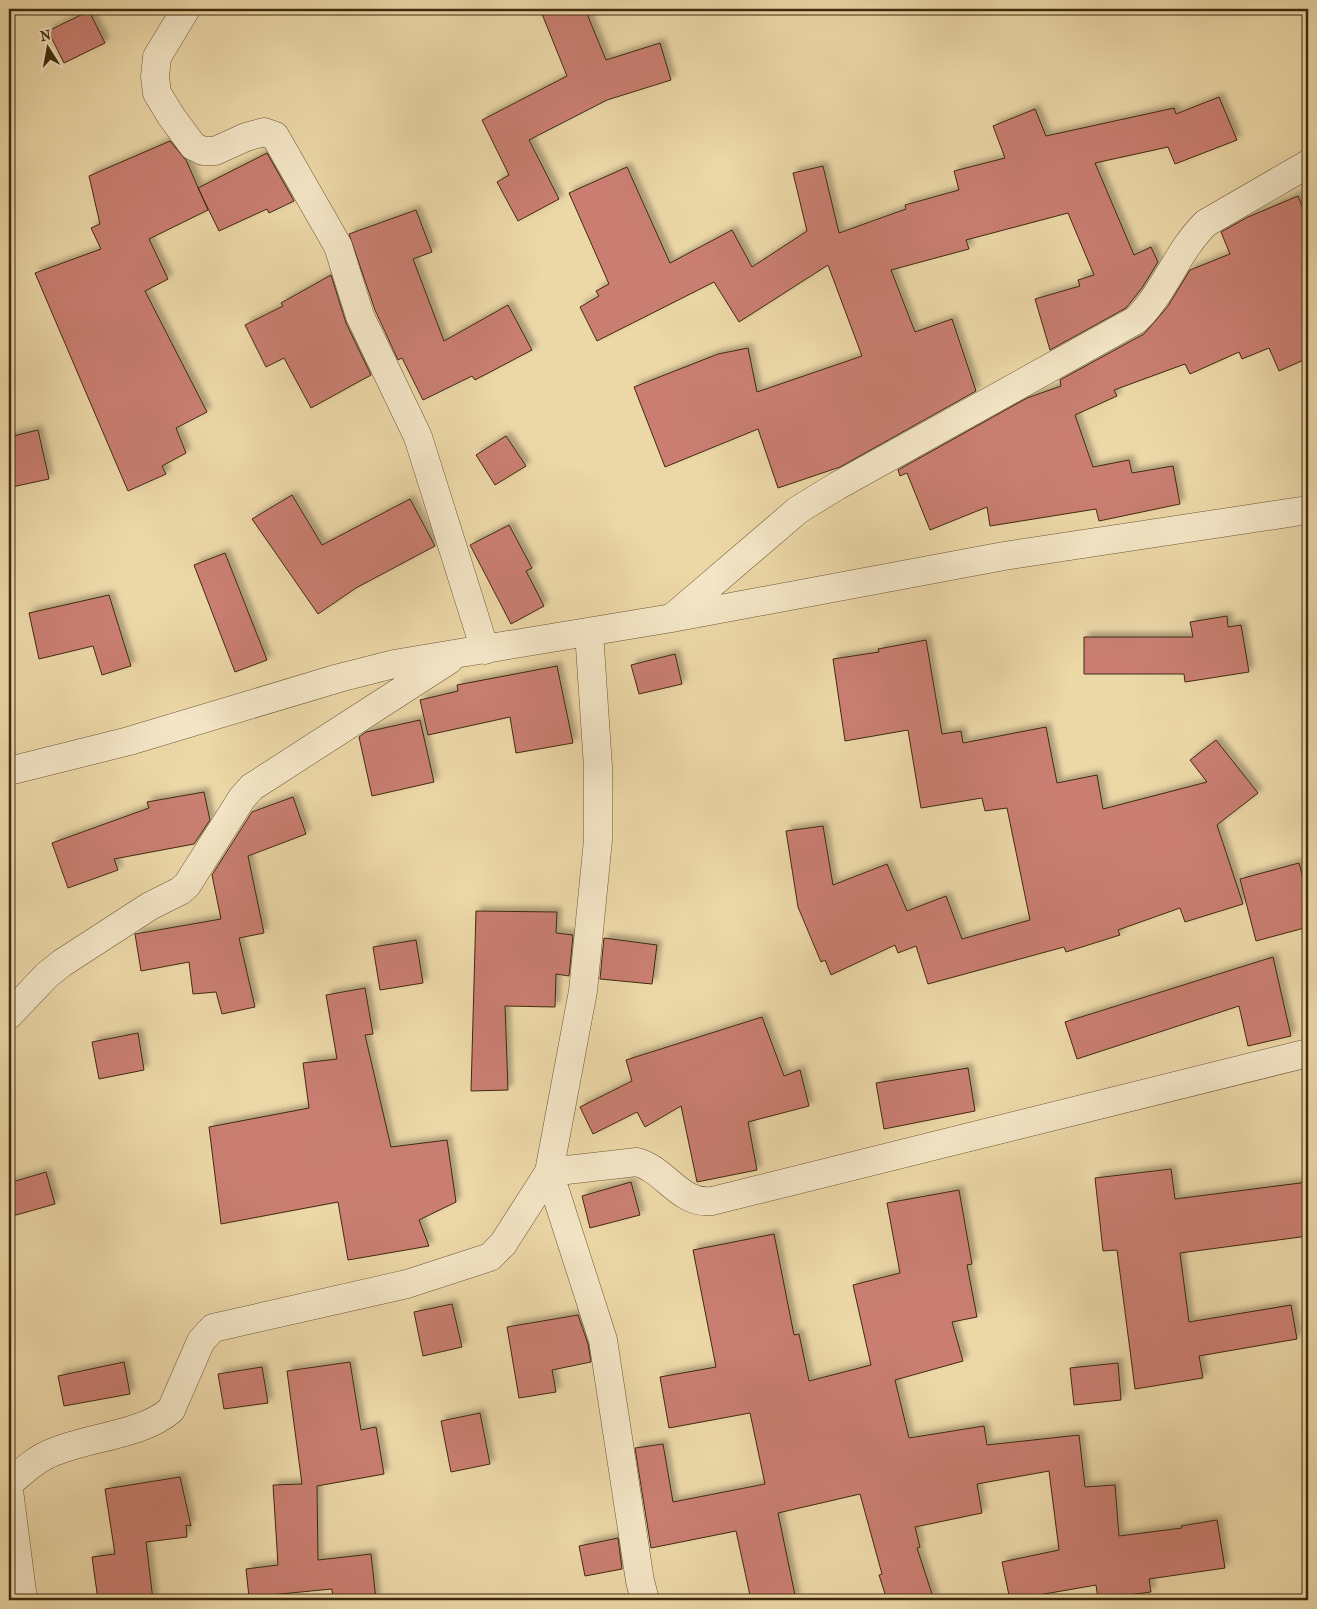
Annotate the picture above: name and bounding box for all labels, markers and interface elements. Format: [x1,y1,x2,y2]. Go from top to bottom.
north arrow [22,22,72,72]
text: N [39,26,53,45]

